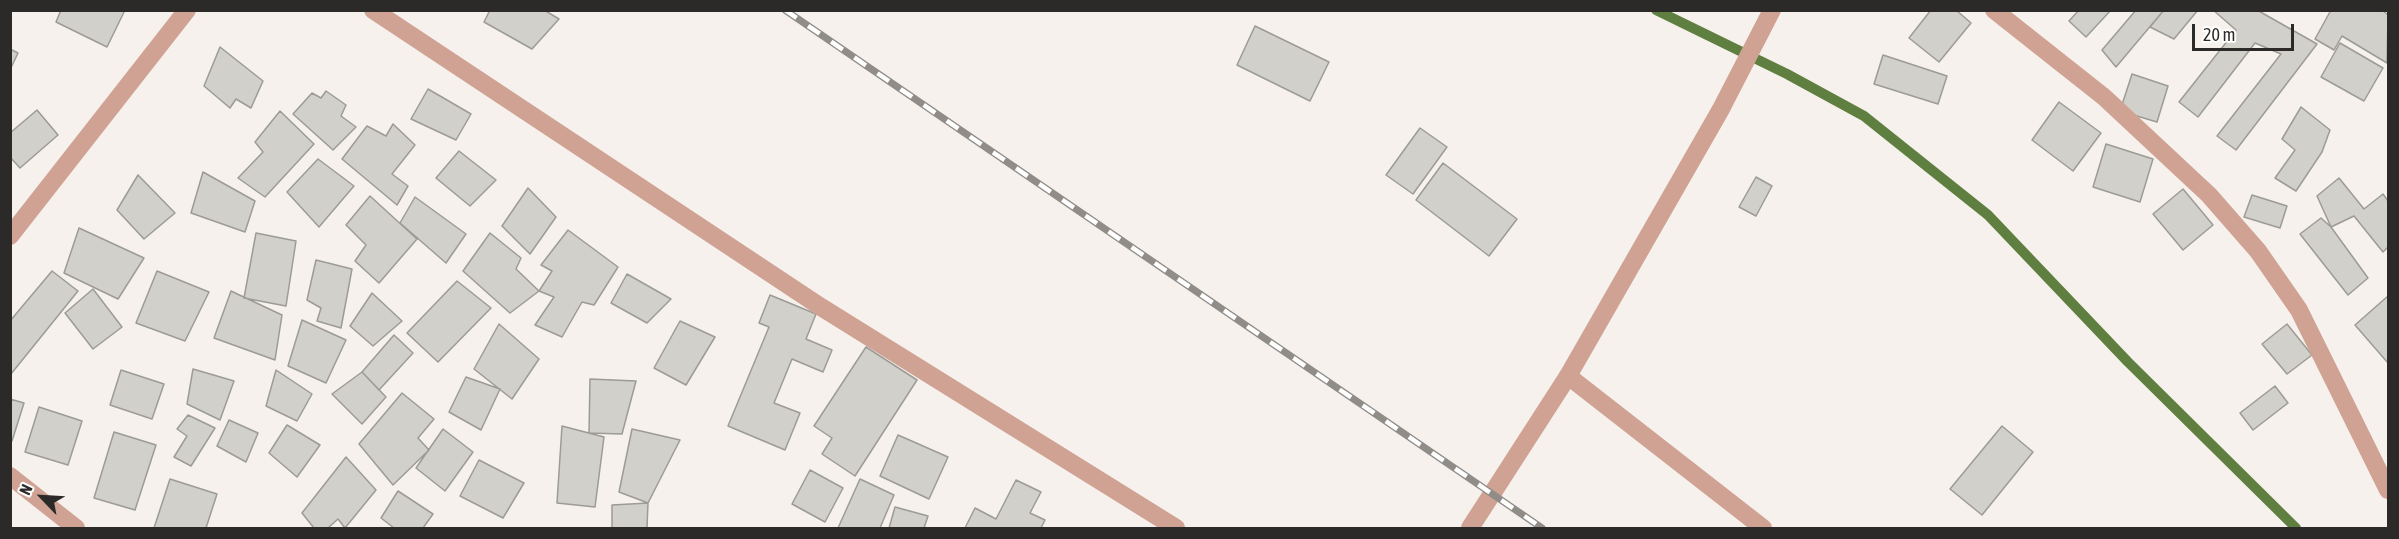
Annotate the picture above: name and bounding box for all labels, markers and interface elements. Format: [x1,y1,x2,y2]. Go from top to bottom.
scale bar [2195,12,2297,50]
text: 20 m [2203,24,2235,45]
north arrow [12,467,72,527]
text: N [16,481,36,497]

